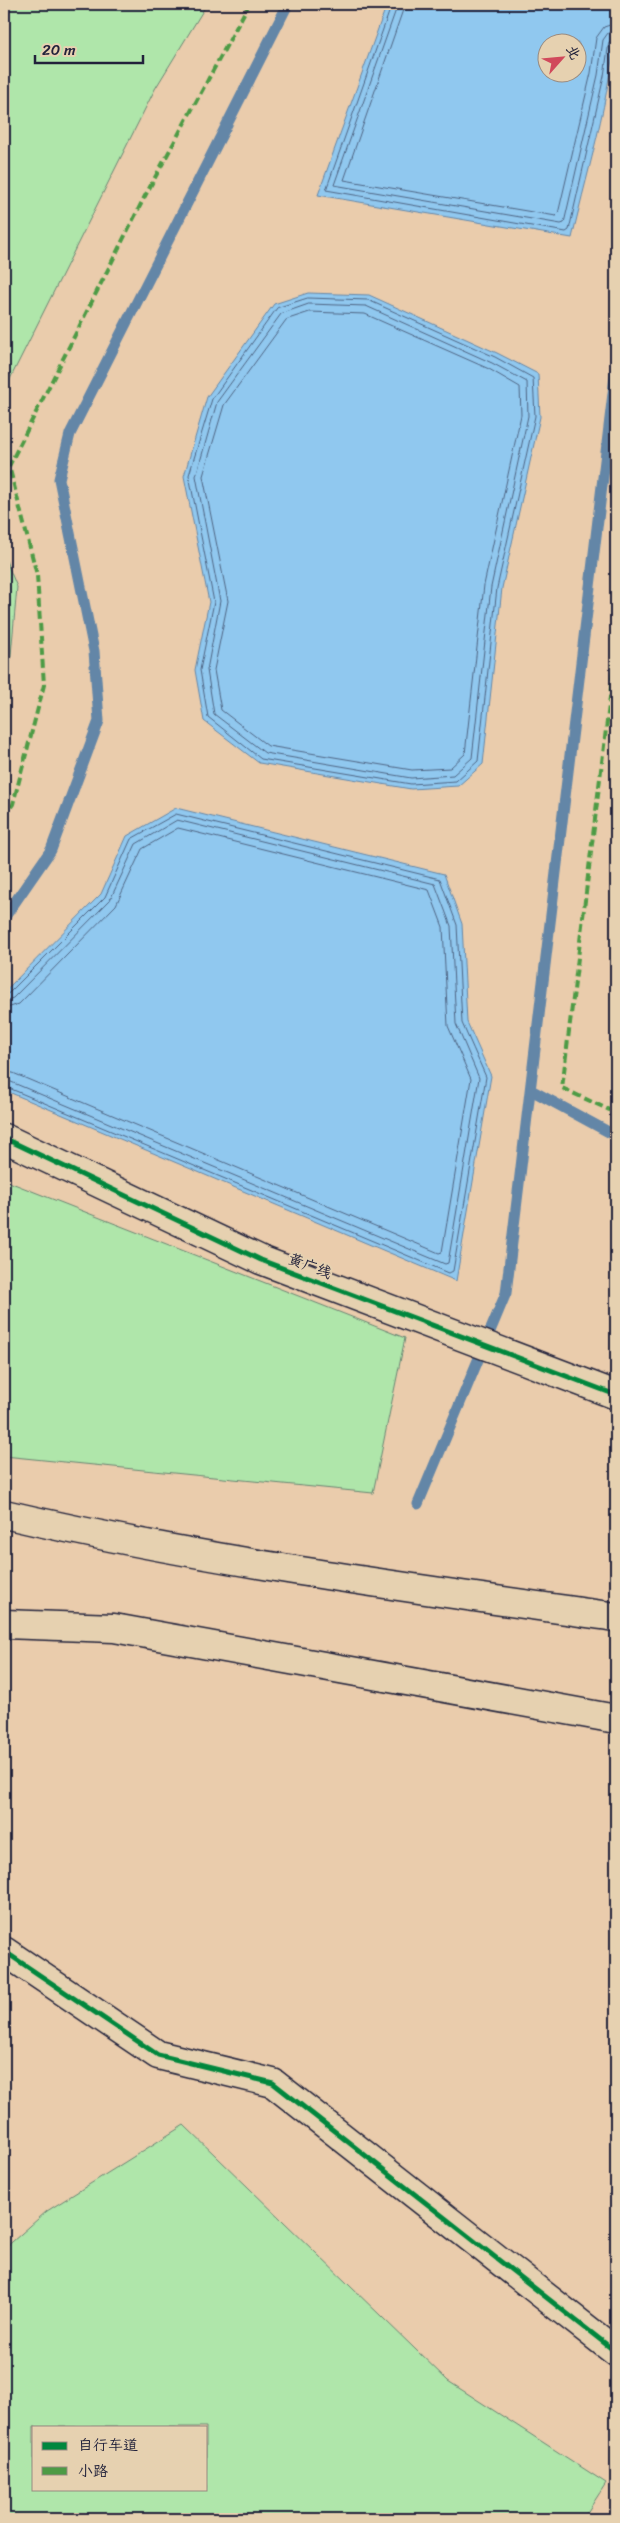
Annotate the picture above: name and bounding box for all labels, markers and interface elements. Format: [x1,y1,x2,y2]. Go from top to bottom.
scale bar [35,32,142,64]
north arrow [538,32,588,82]
text: 20 m [42,37,76,63]
text: 北 [559,40,587,64]
street label: 黄广线 [284,1246,336,1286]
legend [32,2426,208,2490]
text: 自行车道 [78,2432,138,2458]
text: 小路 [78,2458,108,2484]

